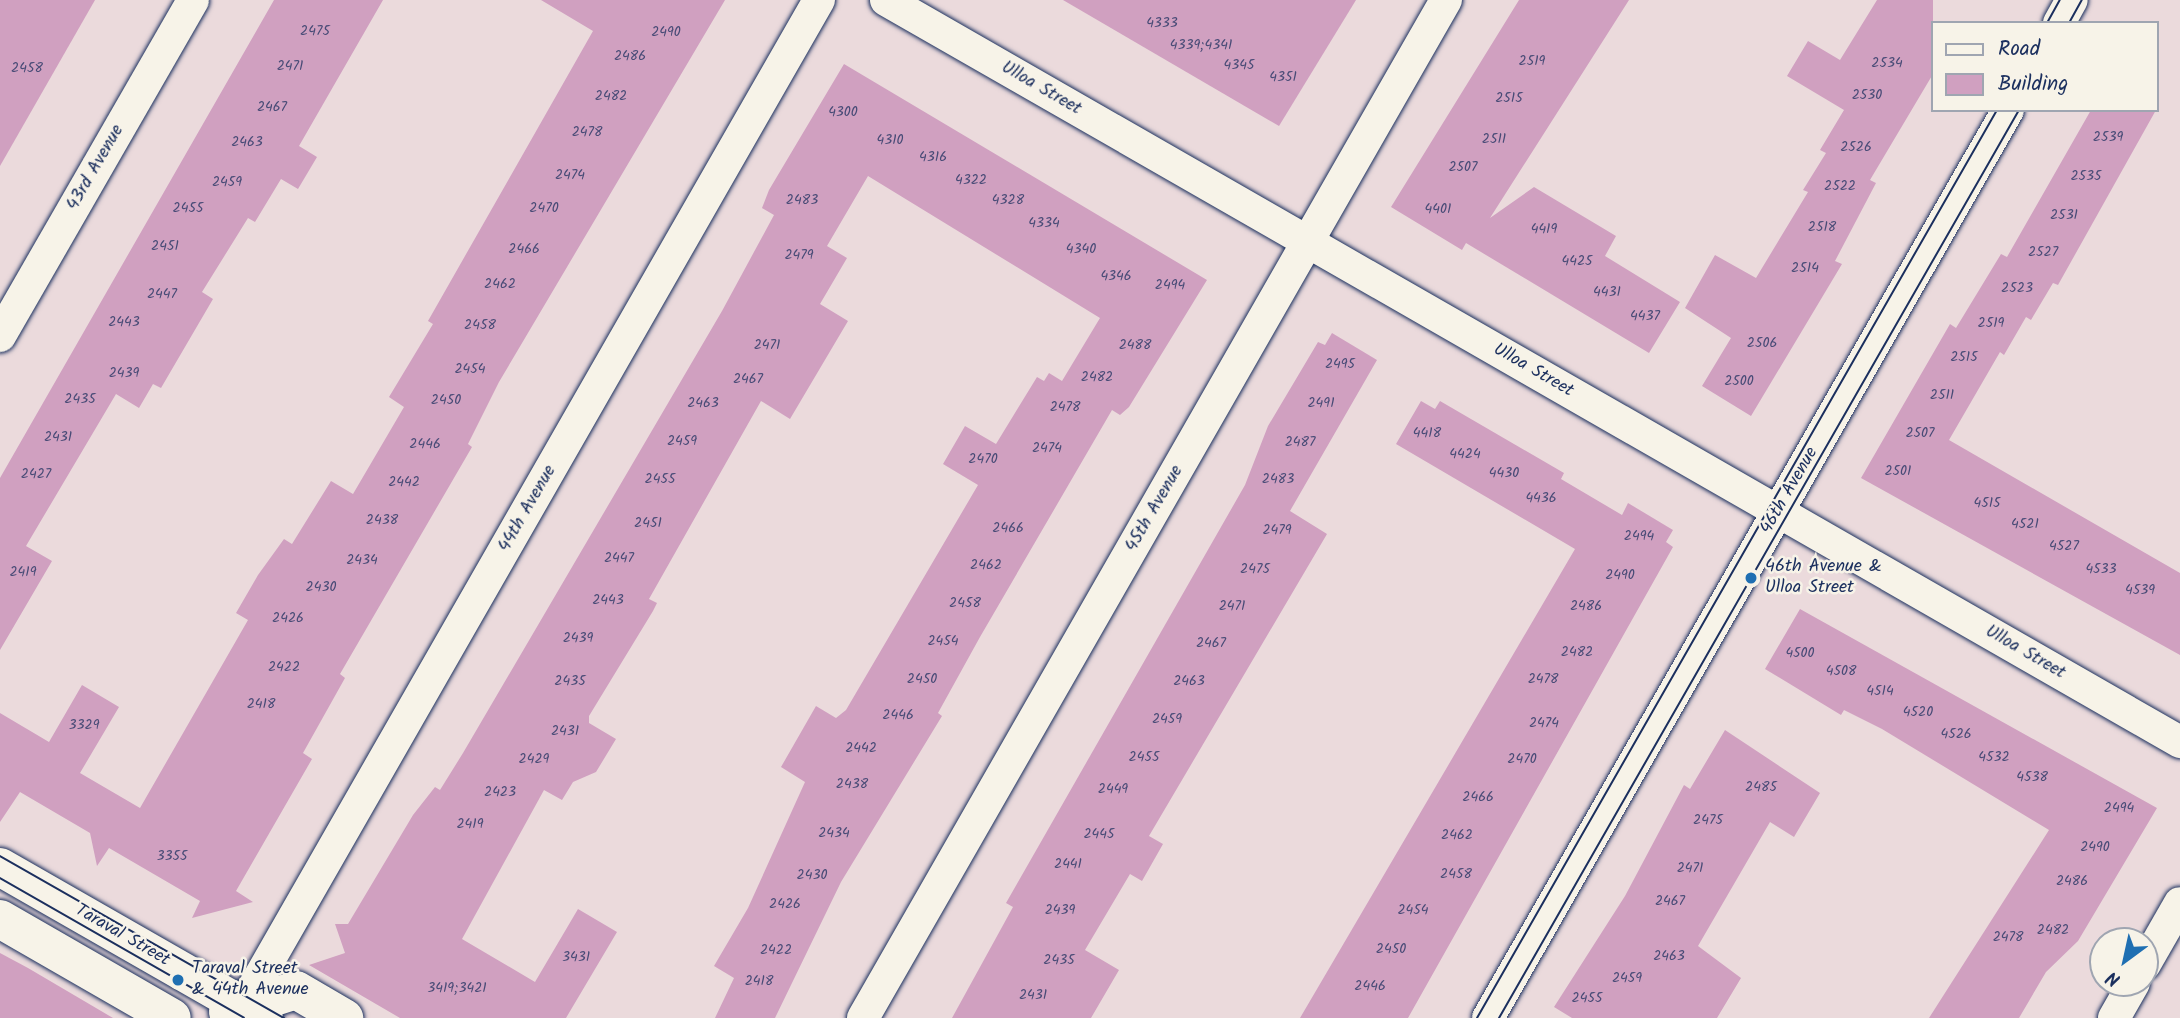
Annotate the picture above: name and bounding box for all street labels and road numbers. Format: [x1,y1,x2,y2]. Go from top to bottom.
street label: Ulloa Street [997,57,1085,121]
street label: 43rd Avenue [63,121,129,215]
street label: Ulloa Street [1489,339,1577,403]
street label: 46th Avenue [1756,444,1824,538]
street label: 44th Avenue [494,462,562,556]
street label: 45th Avenue [1122,462,1188,556]
street label: Ulloa Street [1981,621,2069,685]
street label: Taraval Street [71,900,173,972]

